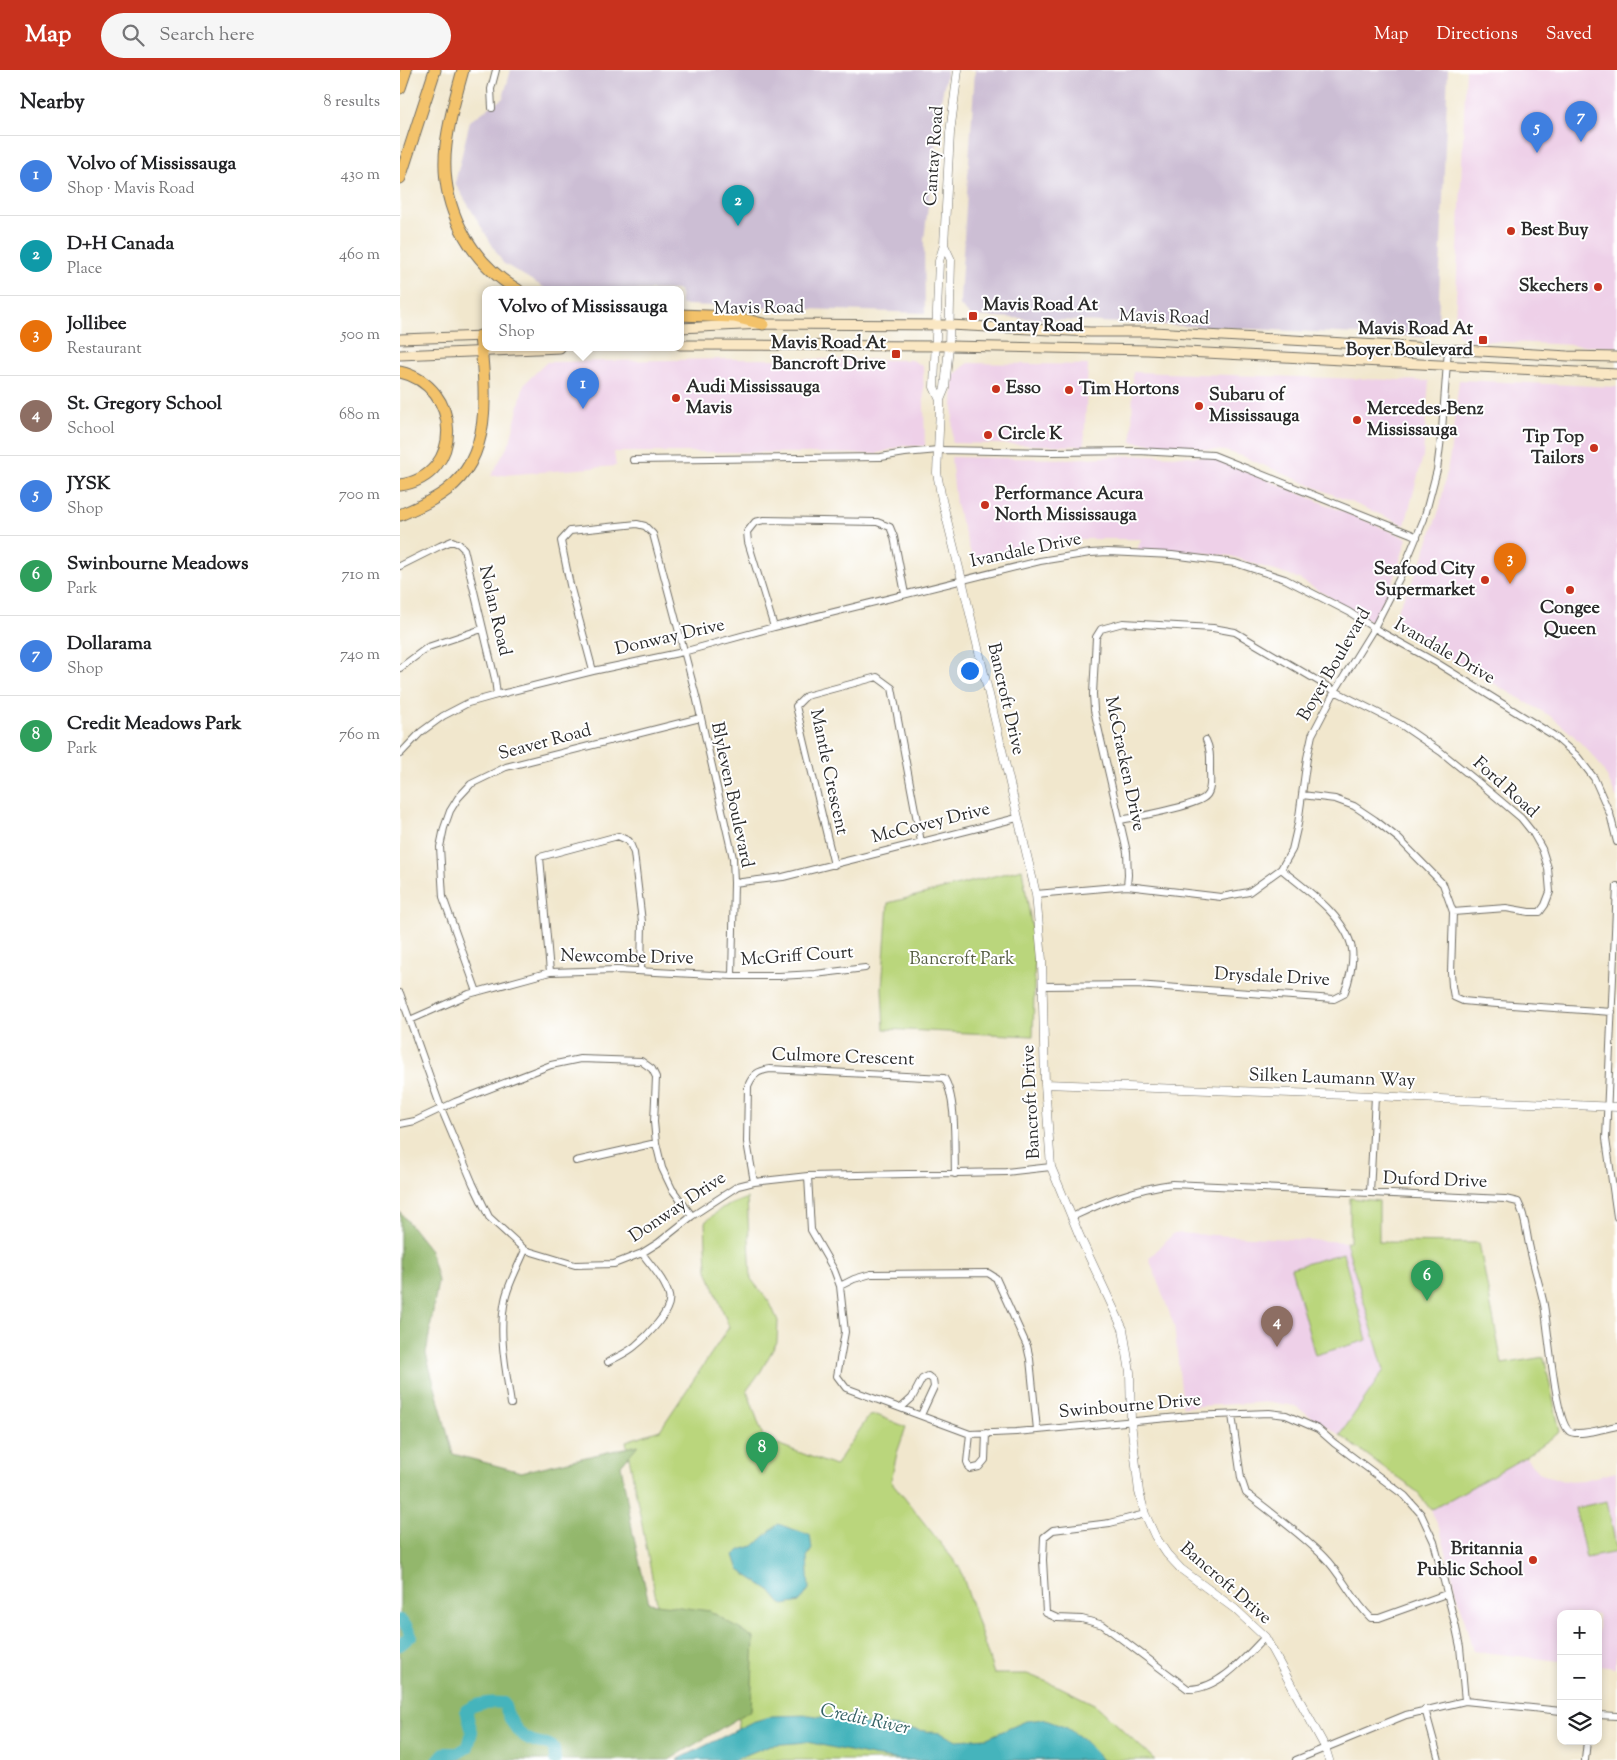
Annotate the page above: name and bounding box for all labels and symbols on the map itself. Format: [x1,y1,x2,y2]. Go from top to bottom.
pin: 7 [1565,101,1597,142]
street label: Cantay Road [919,105,951,207]
pin: 5 [1521,112,1553,153]
pin: 2 [722,185,754,226]
place label: Best Buy [1521,218,1588,244]
marker: Best Buy [1505,225,1517,237]
place label: Skechers [1519,274,1588,300]
marker: Skechers [1592,281,1604,293]
place label: Mavis Road At Cantay Road [983,293,1099,340]
street label: Mavis Road [714,295,804,323]
street label: Mavis Road [1118,303,1210,333]
marker: Mavis Road At Cantay Road [967,310,979,322]
place label: Mavis Road At Boyer Boulevard [1346,317,1474,364]
place label: Mavis Road At Bancroft Drive [771,331,887,378]
marker: Mavis Road At Boyer Boulevard [1477,334,1489,346]
marker: Mavis Road At Bancroft Drive [890,348,902,360]
pin: 1 [567,368,599,409]
place label: Audi Mississauga Mavis [686,375,821,422]
place label: Esso [1006,376,1041,402]
place label: Tim Hortons [1079,377,1179,403]
marker: Esso [990,383,1002,395]
place label: Subaru of Mississauga [1209,383,1300,430]
marker: Tim Hortons [1063,384,1075,396]
marker: Audi Mississauga Mavis [670,392,682,404]
place label: Mercedes-Benz Mississauga [1367,397,1484,444]
marker: Subaru of Mississauga [1193,400,1205,412]
marker: Mercedes-Benz Mississauga [1351,414,1363,426]
place label: Circle K [998,422,1063,448]
place label: Tip Top Tailors [1523,425,1584,472]
marker: Circle K [982,429,994,441]
marker: Tip Top Tailors [1588,442,1600,454]
place label: Performance Acura North Mississauga [995,482,1144,529]
marker: Performance Acura North Mississauga [979,499,991,511]
street label: Ivandale Drive [968,527,1084,575]
pin: 3 [1494,543,1526,584]
place label: Seafood City Supermarket [1374,557,1476,604]
street label: Nolan Road [471,563,517,659]
marker: Seafood City Supermarket [1479,574,1491,586]
marker: Congee Queen [1564,584,1576,596]
place label: Congee Queen [1540,596,1600,643]
street label: Boyer Boulevard [1292,603,1378,727]
street label: Donway Drive [613,613,727,663]
street label: Ivandale Drive [1389,613,1499,691]
street label: Bancroft Drive [979,640,1031,758]
your location [957,658,983,684]
street label: McCracken Drive [1097,694,1151,834]
street label: Mantle Crescent [802,707,854,837]
street label: Seaver Road [496,718,594,768]
street label: Blyleven Boulevard [703,720,759,870]
street label: Ford Road [1466,751,1544,825]
street label: McCovey Drive [869,797,993,851]
street label: McGriff Court [740,940,854,974]
street label: Newcombe Drive [560,944,694,972]
park label: Bancroft Park [909,947,1015,973]
street label: Drysdale Drive [1213,962,1331,994]
street label: Culmore Crescent [771,1043,915,1073]
street label: Bancroft Drive [1016,1044,1048,1160]
street label: Silken Laumann Way [1248,1063,1416,1095]
street label: Donway Drive [624,1166,732,1250]
street label: Duford Drive [1382,1166,1488,1196]
pin: 6 [1411,1260,1443,1301]
pin: 4 [1261,1306,1293,1347]
street label: Swinbourne Drive [1058,1388,1202,1426]
pin: 8 [746,1432,778,1473]
street label: Bancroft Drive [1173,1537,1277,1631]
place label: Britannia Public School [1417,1537,1524,1584]
marker: Britannia Public School [1527,1554,1539,1566]
water label: Credit River [818,1697,913,1743]

